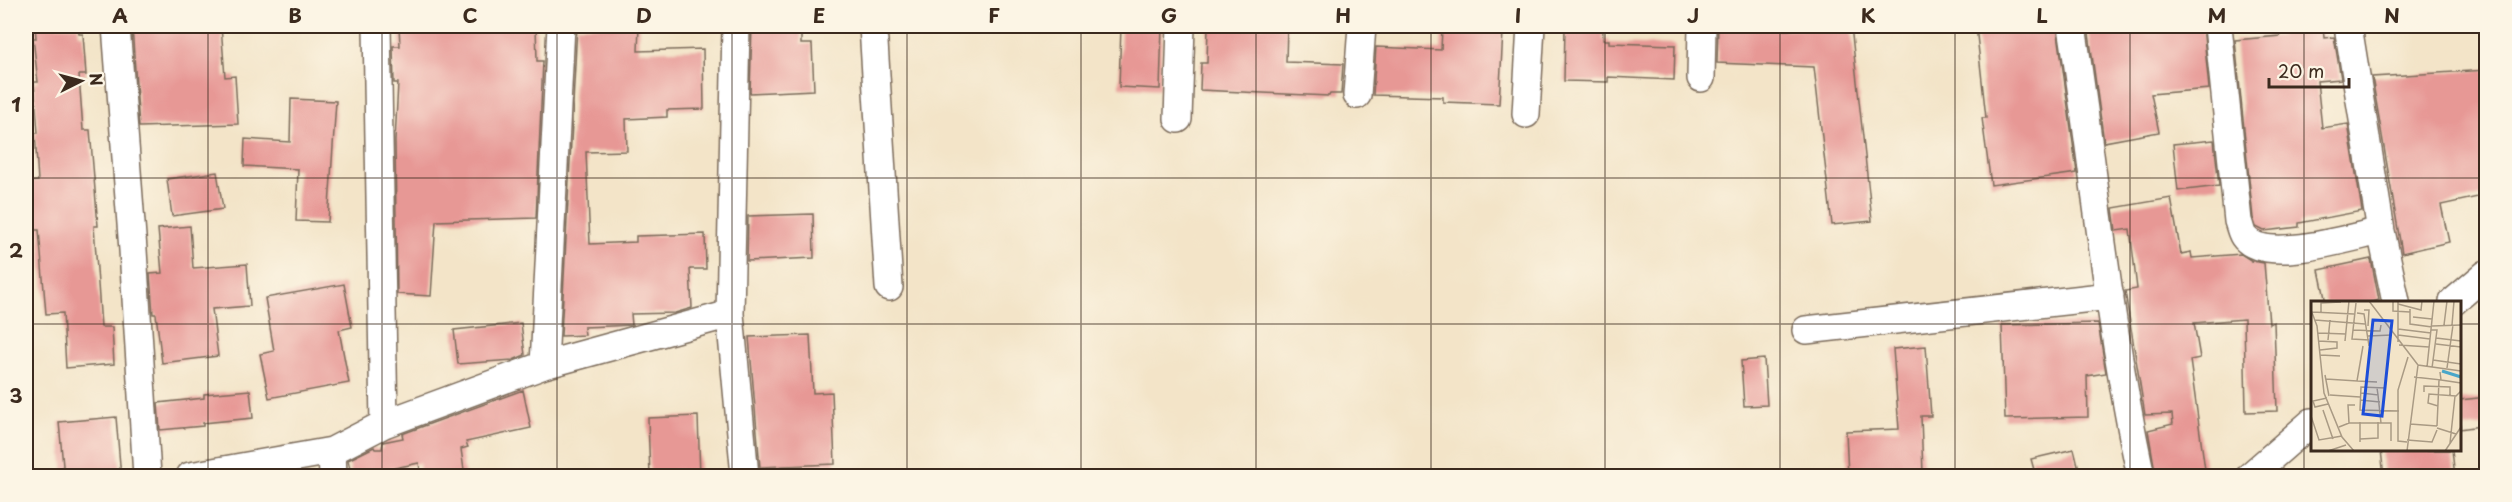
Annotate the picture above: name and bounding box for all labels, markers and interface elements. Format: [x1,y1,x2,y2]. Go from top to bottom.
text: A [112,0,128,30]
text: B [288,0,302,30]
text: C [462,0,478,30]
text: D [636,0,652,30]
text: E [813,0,825,30]
text: F [988,0,1000,30]
text: G [1161,0,1177,30]
text: H [1335,0,1351,30]
text: I [1515,0,1521,30]
text: J [1687,0,1699,30]
text: K [1861,0,1876,30]
text: L [2036,0,2048,30]
text: M [2208,0,2226,30]
text: N [2384,0,2400,30]
north arrow [51,51,111,111]
scale bar [2269,51,2348,89]
text: 20 m [2278,57,2324,84]
text: N [84,72,110,87]
text: 1 [11,89,21,119]
text: 2 [9,235,23,265]
inset map [2311,301,2461,451]
text: 3 [9,380,23,410]

